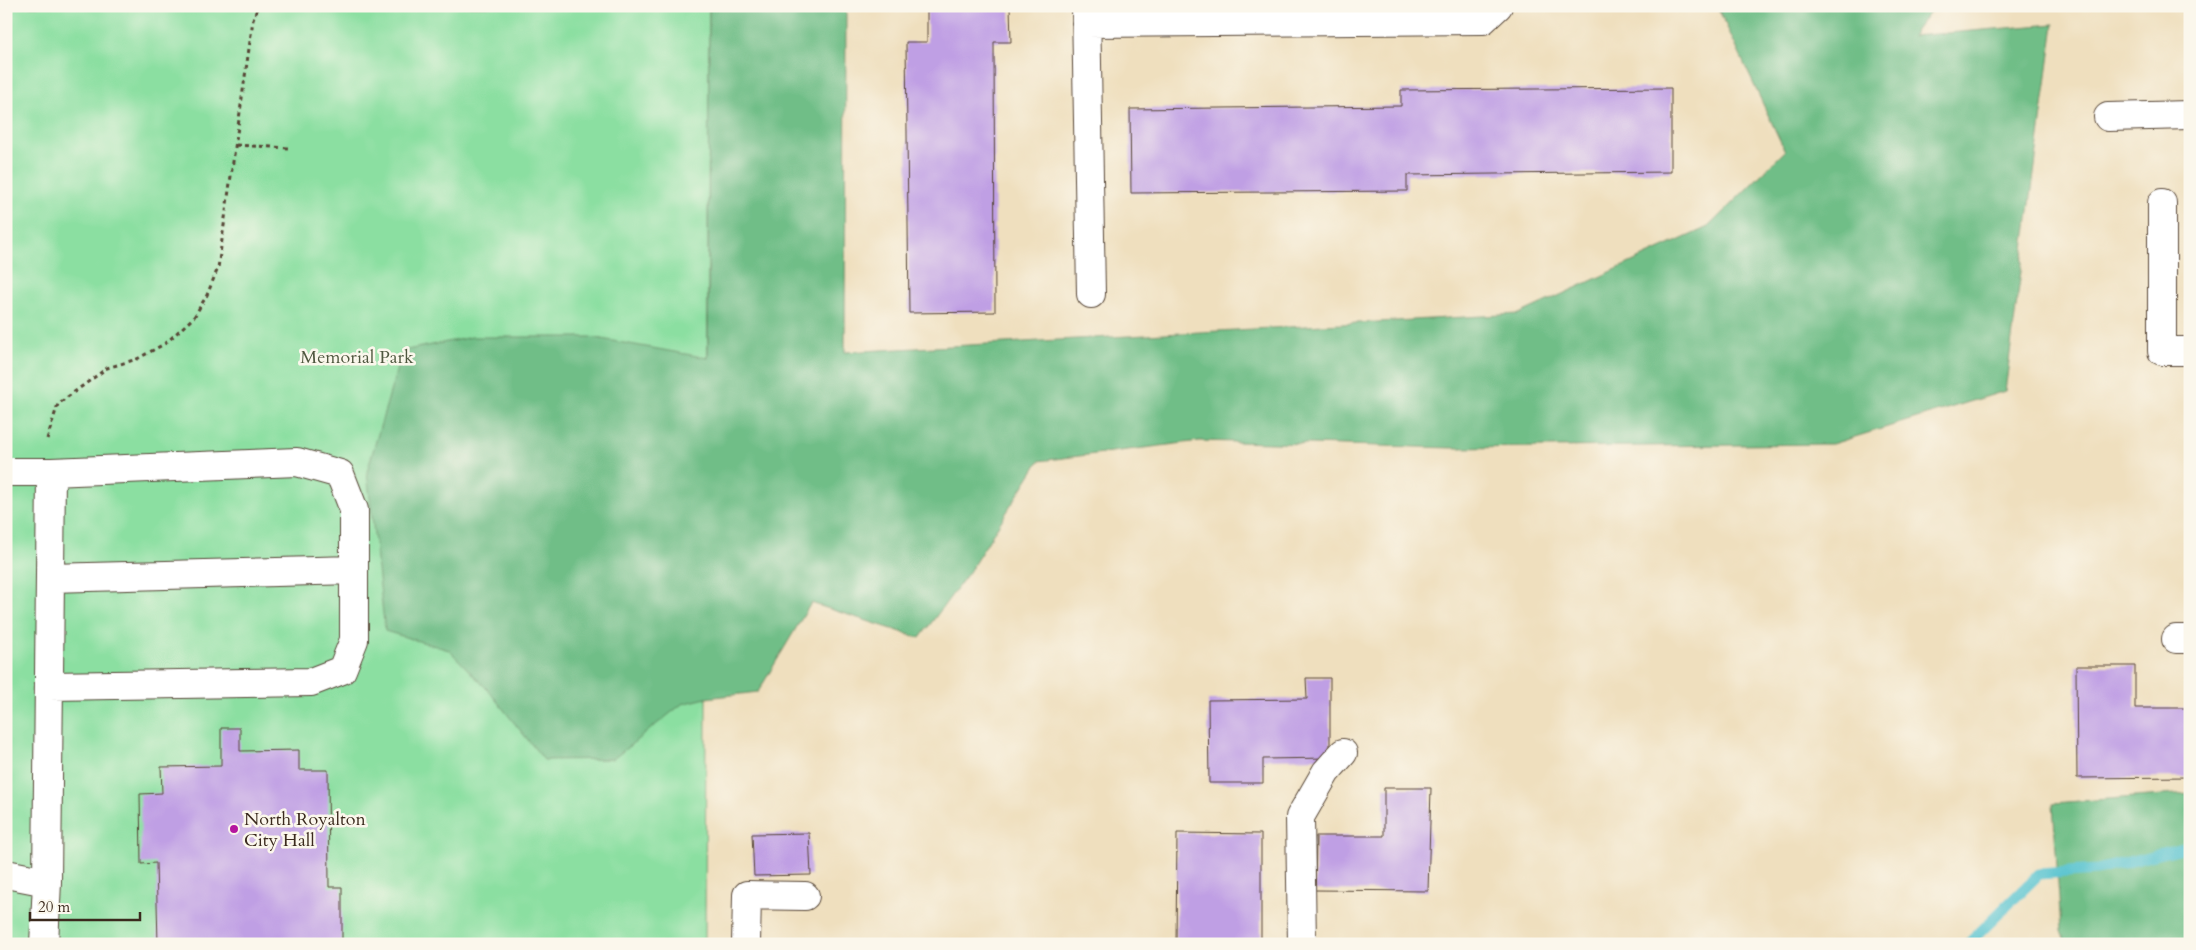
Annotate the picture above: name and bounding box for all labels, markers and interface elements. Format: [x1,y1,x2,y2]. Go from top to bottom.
park label: Memorial Park [300,345,414,370]
place label: North Royalton City Hall [244,807,367,853]
marker: North Royalton City Hall [228,823,240,835]
scale bar [30,890,140,922]
text: 20 m [38,897,70,917]

